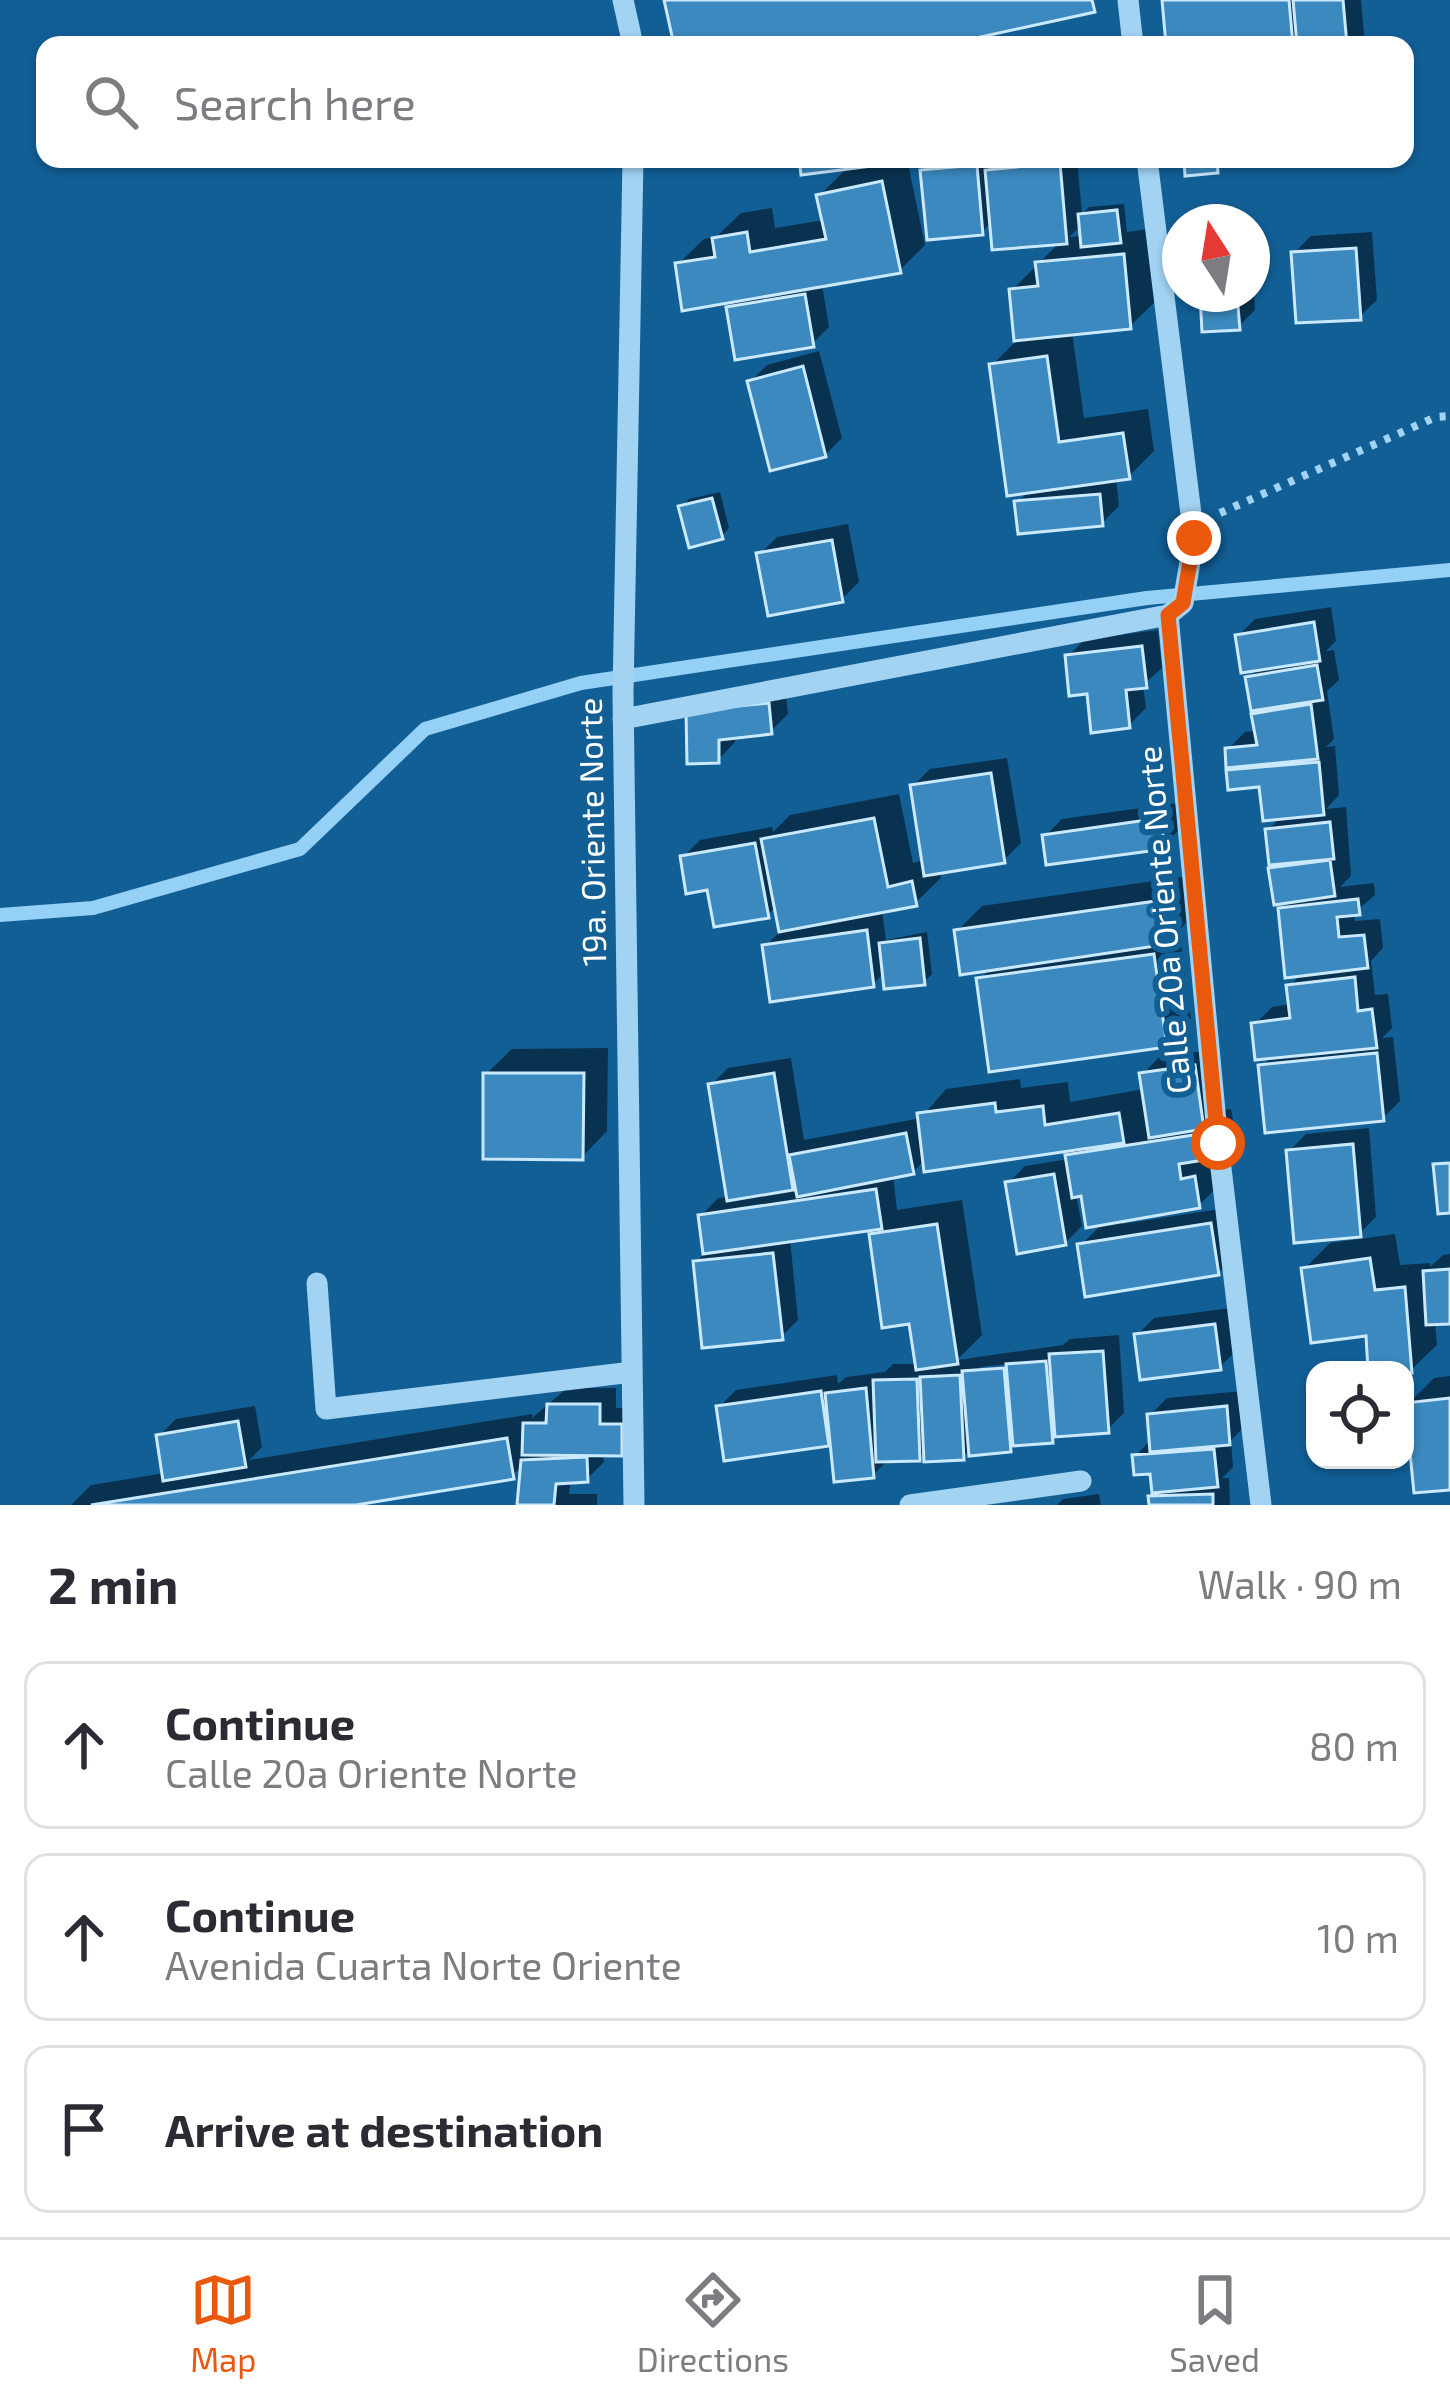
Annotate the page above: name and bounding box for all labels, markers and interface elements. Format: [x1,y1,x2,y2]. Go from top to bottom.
search box [36,36,1414,168]
icon: search [78,69,144,135]
text: Search here [174,75,416,129]
north arrow [1162,204,1270,312]
route end [1167,511,1221,565]
street label: 19a. Oriente Norte [569,697,613,967]
street label: Calle 20a Oriente Norte [1128,744,1198,1096]
route start [1191,1116,1245,1170]
map controls [1306,1361,1414,1469]
button: locate [1306,1361,1414,1469]
text: 2 min [48,1553,178,1614]
text: Walk · 90 m [1198,1560,1402,1607]
text: Continue [165,1695,355,1749]
icon: ahead [51,1712,117,1778]
text: 80 m [1309,1722,1399,1769]
text: Calle 20a Oriente Norte [165,1749,578,1796]
text: Continue [165,1887,355,1941]
icon: ahead [51,1904,117,1970]
text: 10 m [1317,1914,1399,1961]
text: Avenida Cuarta Norte Oriente [165,1941,682,1988]
icon: arrive [51,2096,117,2162]
text: Arrive at destination [165,2102,603,2156]
tab: Map [190,2267,256,2379]
tab: Directions [637,2267,789,2379]
tab: Saved [1169,2267,1260,2379]

